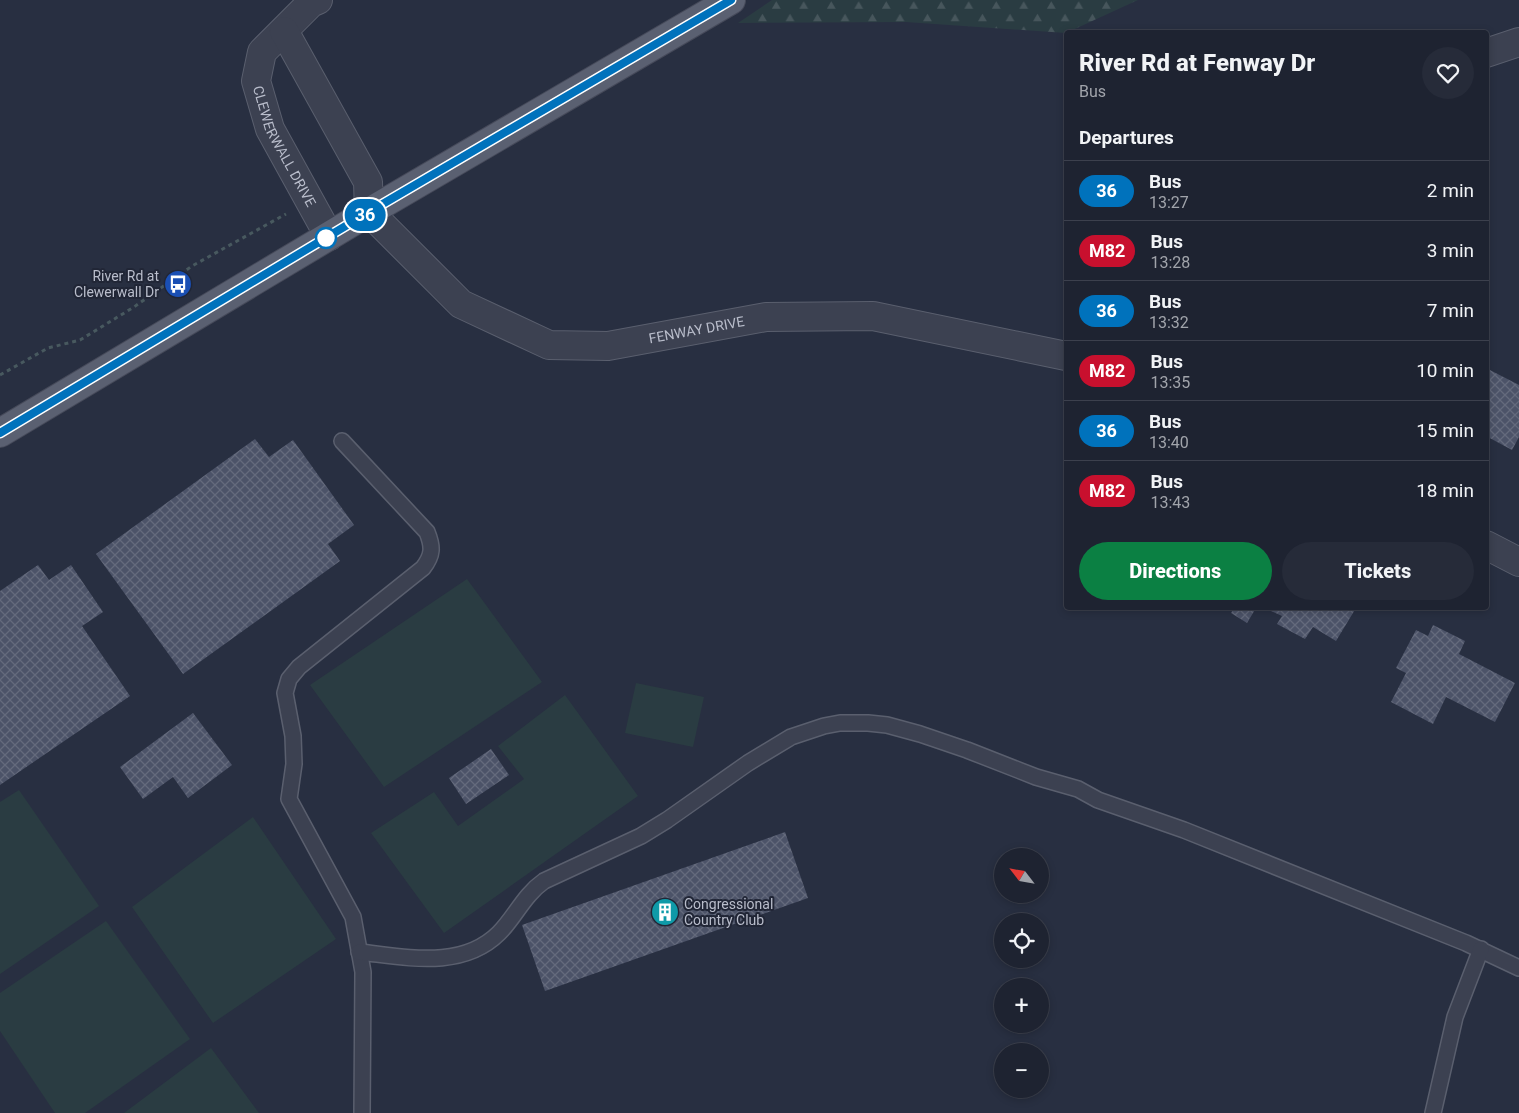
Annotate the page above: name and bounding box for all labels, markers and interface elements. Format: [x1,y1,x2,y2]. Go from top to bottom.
button: heart [1422,47,1474,99]
text: River Rd at Fenway Dr [1079,49,1315,77]
text: Bus [1079,82,1106,101]
street label: CLEWERWALL DRIVE [250,84,319,210]
text: Departures [1079,126,1174,149]
text: Bus [1149,170,1182,193]
text: 2 min [1427,179,1474,202]
text: 36 [1096,180,1117,201]
text: 13:27 [1149,193,1189,212]
line badge: 36 [342,199,388,231]
text: 36 [355,204,375,225]
unlabelled marker [315,227,337,249]
text: Bus [1150,230,1183,253]
text: 3 min [1427,239,1474,262]
text: M82 [1089,240,1125,261]
text: 13:28 [1150,253,1190,272]
place label: River Rd at Clewerwall Dr [74,268,159,300]
bus stop icon: River Rd at Clewerwall Dr [163,269,193,299]
text: Bus [1149,290,1182,313]
text: 7 min [1427,299,1474,322]
text: 36 [1096,300,1117,321]
street label: FENWAY DRIVE [647,313,746,346]
text: 13:32 [1149,313,1189,332]
text: Bus [1150,350,1183,373]
text: 10 min [1416,359,1474,382]
text: M82 [1089,360,1125,381]
text: 13:35 [1150,373,1190,392]
text: Bus [1149,410,1182,433]
text: 15 min [1416,419,1474,442]
text: 36 [1096,420,1117,441]
text: 13:40 [1149,433,1189,452]
text: Bus [1150,470,1183,493]
text: 18 min [1416,479,1474,502]
text: M82 [1089,480,1125,501]
text: 13:43 [1150,493,1190,512]
button: Directions [1079,542,1272,600]
button: Tickets [1282,542,1474,600]
north arrow [994,848,1049,902]
map controls [994,848,1049,1098]
place label: Congressional Country Club [684,896,773,928]
building icon: Congressional Country Club [650,897,680,927]
button: locate [994,913,1049,968]
button: + [994,978,1049,1033]
button: − [994,1043,1049,1098]

